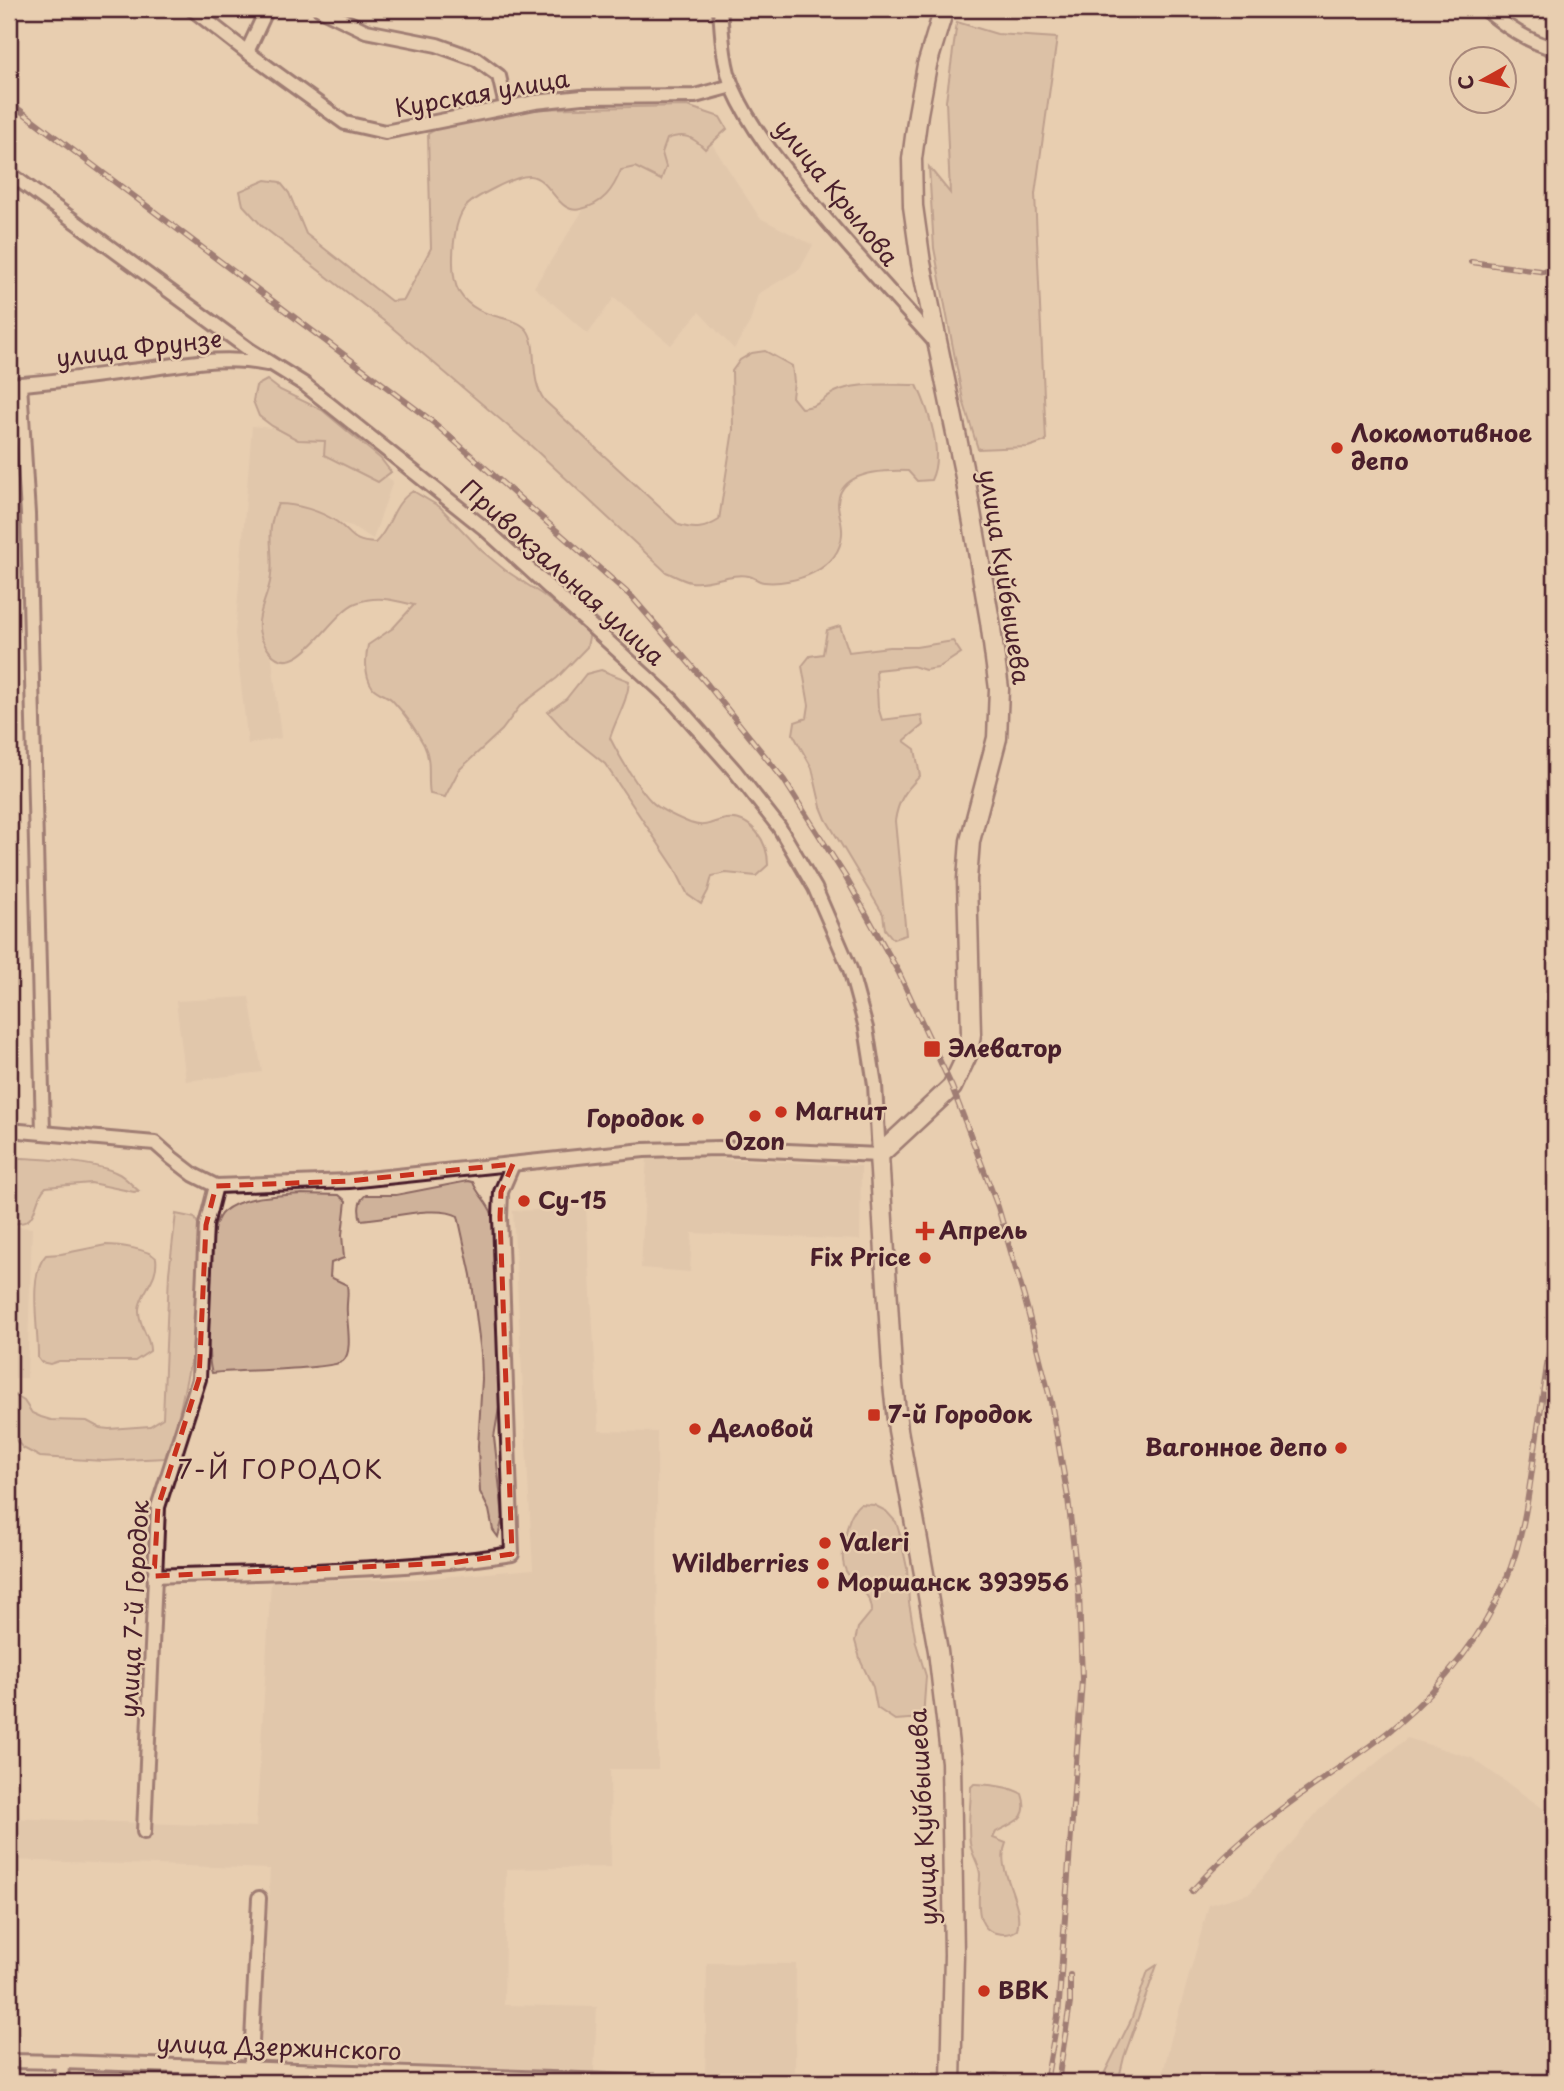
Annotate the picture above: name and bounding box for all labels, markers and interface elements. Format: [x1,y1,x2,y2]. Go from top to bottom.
north arrow [1448,46,1518,116]
street label: Курская улица [392,59,572,125]
text: С [1450,73,1480,92]
street label: улица Крылова [767,110,908,273]
street label: улица Фрунзе [54,319,224,375]
place label: Локомотивное депо [1351,414,1532,478]
marker: Локомотивное депо [1329,440,1345,456]
street label: улица Куйбышева [971,467,1041,687]
street label: Привокзальная улица [453,470,673,673]
place label: Элеватор [948,1029,1062,1065]
marker: Элеватор [922,1039,942,1059]
place label: Магнит [795,1092,888,1128]
place label: Городок [586,1099,685,1135]
marker: Магнит [773,1104,789,1120]
marker: Ozon [747,1108,763,1124]
marker: Городок [690,1111,706,1127]
place label: Ozon [725,1122,785,1158]
place label: Су-15 [538,1181,607,1217]
marker: Су-15 [516,1193,532,1209]
place label: Апрель [938,1211,1027,1247]
marker: Апрель [917,1223,933,1239]
place label: Fix Price [810,1238,911,1274]
marker: Fix Price [917,1250,933,1266]
place label: 7-й Городок [888,1395,1033,1431]
marker: 7-й Городок [866,1407,882,1423]
place label: Деловой [708,1409,814,1445]
marker: Деловой [687,1421,703,1437]
place label: Вагонное депо [1145,1428,1327,1464]
marker: Вагонное депо [1333,1440,1349,1456]
district label: 7-Й ГОРОДОК [178,1449,384,1488]
street label: улица 7-й Городок [109,1498,157,1719]
place label: Valeri [839,1523,910,1559]
marker: Valeri [817,1535,833,1551]
place label: Wildberries [672,1544,809,1580]
marker: Wildberries [815,1556,831,1572]
place label: Моршанск 393956 [837,1563,1069,1599]
marker: Моршанск 393956 [815,1575,831,1591]
street label: улица Куйбышева [898,1708,946,1926]
place label: ВВК [998,1971,1049,2007]
marker: ВВК [976,1983,992,1999]
street label: улица Дзержинского [156,2024,402,2068]

